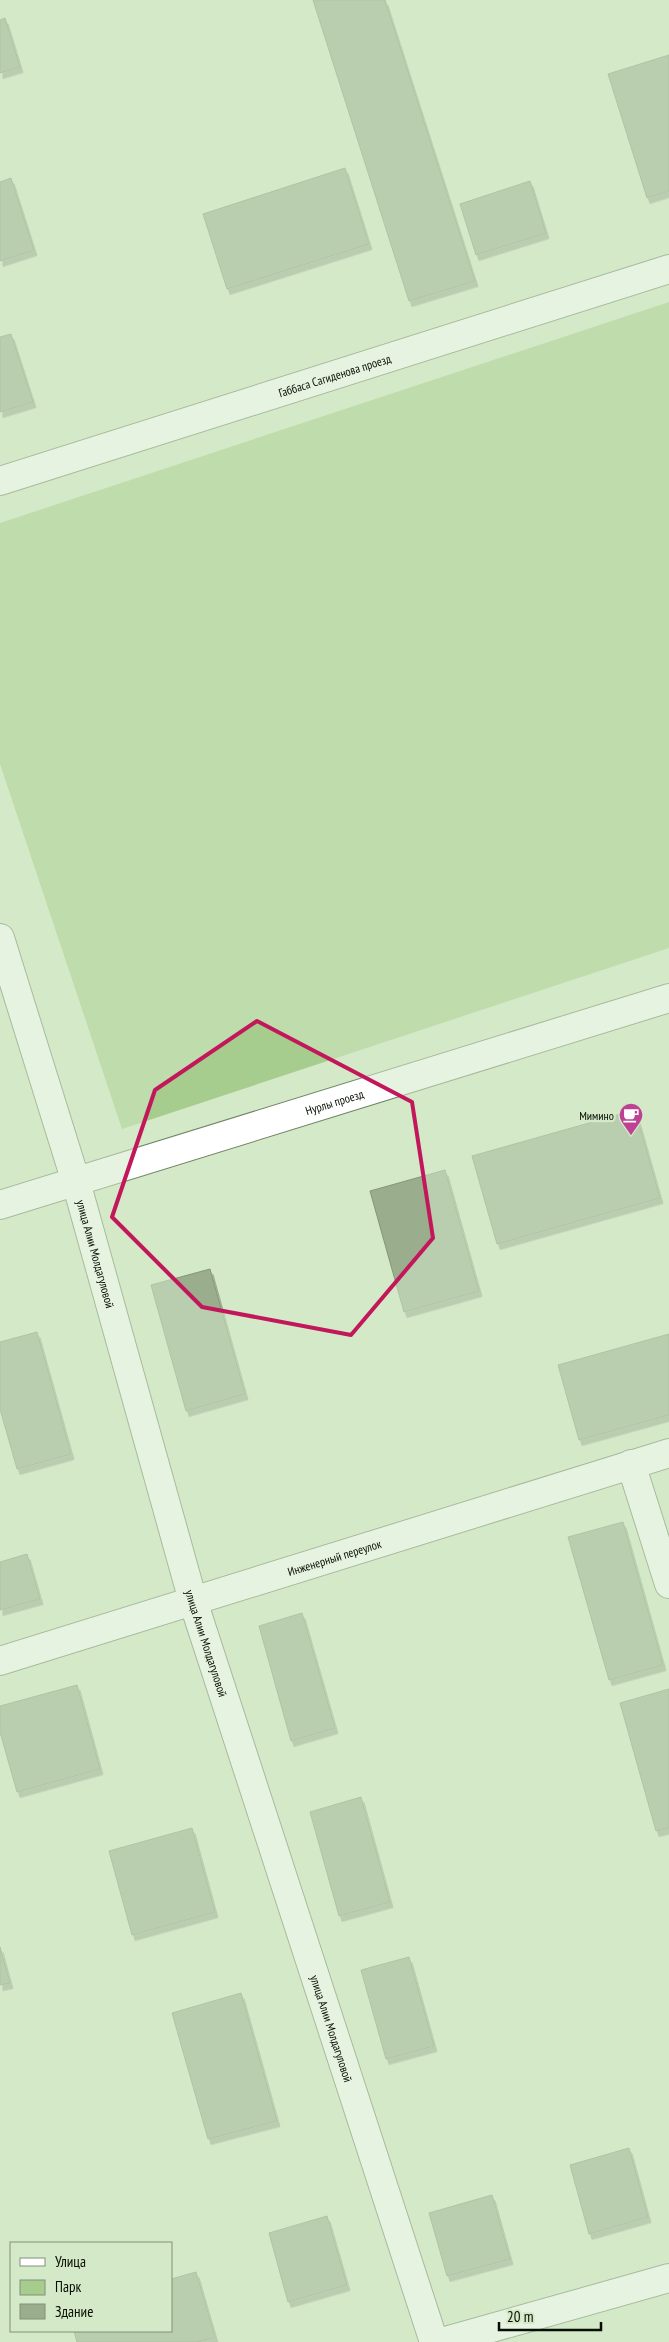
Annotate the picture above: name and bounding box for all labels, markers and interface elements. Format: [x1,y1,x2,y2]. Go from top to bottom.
street label: Габбаса Сагиденова проезд [277,350,393,400]
street label: Нурлы проезд [303,1085,366,1118]
cafe icon: Мимино [618,1102,644,1136]
place label: Мимино [579,1108,614,1123]
street label: улица Алии Молдагуловой [74,1198,118,1309]
street label: Инженерный переулок [286,1535,383,1579]
street label: улица Алии Молдагуловой [183,1588,231,1699]
street label: улица Алии Молдагуловой [308,1973,356,2084]
legend [10,2242,172,2332]
text: Улица [55,2252,86,2271]
text: Парк [55,2277,81,2296]
scale bar [499,2300,602,2332]
text: Здание [55,2302,93,2321]
text: 20 m [507,2307,533,2326]

